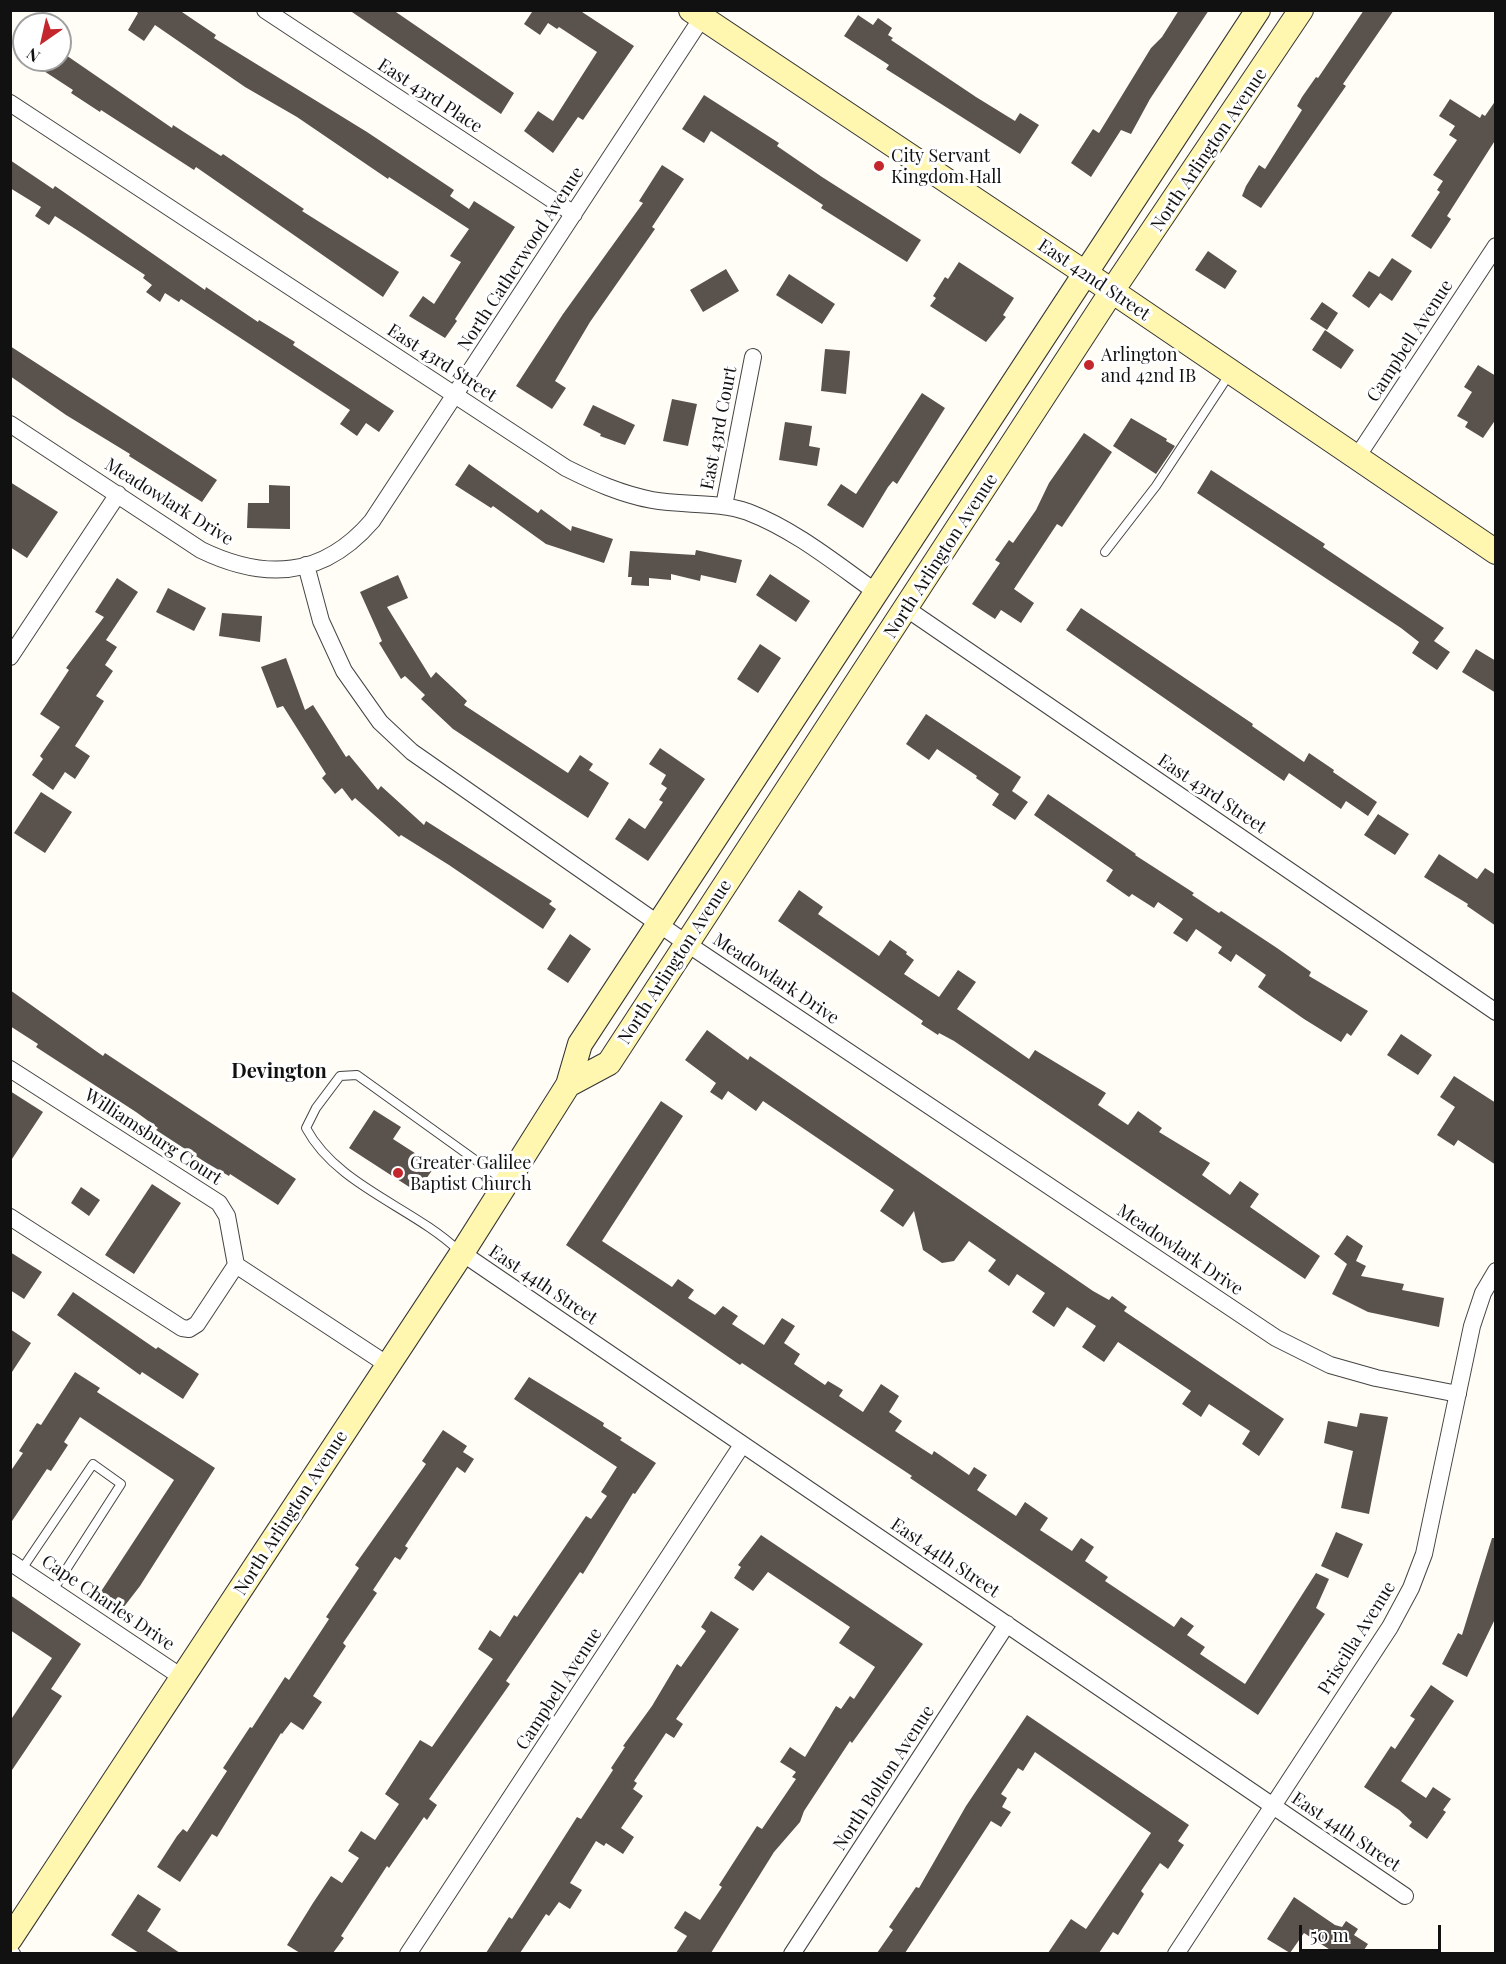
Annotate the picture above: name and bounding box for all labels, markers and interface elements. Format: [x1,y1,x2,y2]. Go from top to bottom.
north arrow [12,12,72,72]
text: N [22,44,43,68]
street label: East 43rd Place [374,54,486,138]
street label: North Arlington Avenue [1146,64,1272,236]
place label: City Servant Kingdom Hall [891,145,1002,188]
marker: City Servant Kingdom Hall [872,159,886,173]
street label: North Catherwood Avenue [453,163,589,355]
street label: East 42nd Street [1034,235,1154,325]
street label: Campbell Avenue [1362,276,1458,406]
street label: East 43rd Street [383,320,501,406]
place label: Arlington and 42nd IB [1101,344,1196,386]
marker: Arlington and 42nd IB [1082,358,1096,372]
street label: East 43rd Court [696,364,742,492]
street label: Meadowlark Drive [101,454,237,550]
street label: North Arlington Avenue [880,470,1002,642]
street label: East 43rd Street [1154,750,1270,838]
street label: North Arlington Avenue [614,876,736,1048]
street label: Meadowlark Drive [709,929,843,1029]
district label: Devington [231,1060,327,1084]
street label: Williamsburg Court [80,1085,226,1189]
place label: Greater Galilee Baptist Church [410,1152,532,1194]
marker: Greater Galilee Baptist Church [391,1166,405,1180]
street label: Meadowlark Drive [1113,1200,1247,1300]
street label: East 44th Street [485,1241,601,1329]
street label: North Arlington Avenue [230,1427,352,1599]
street label: East 44th Street [887,1514,1003,1602]
street label: Cape Charles Drive [37,1551,179,1655]
street label: Priscilla Avenue [1314,1578,1400,1698]
street label: Campbell Avenue [511,1624,607,1754]
street label: North Bolton Avenue [829,1701,939,1855]
street label: East 44th Street [1288,1788,1404,1876]
scale bar [1302,1913,1444,1951]
text: 50 m [1310,1923,1349,1947]

